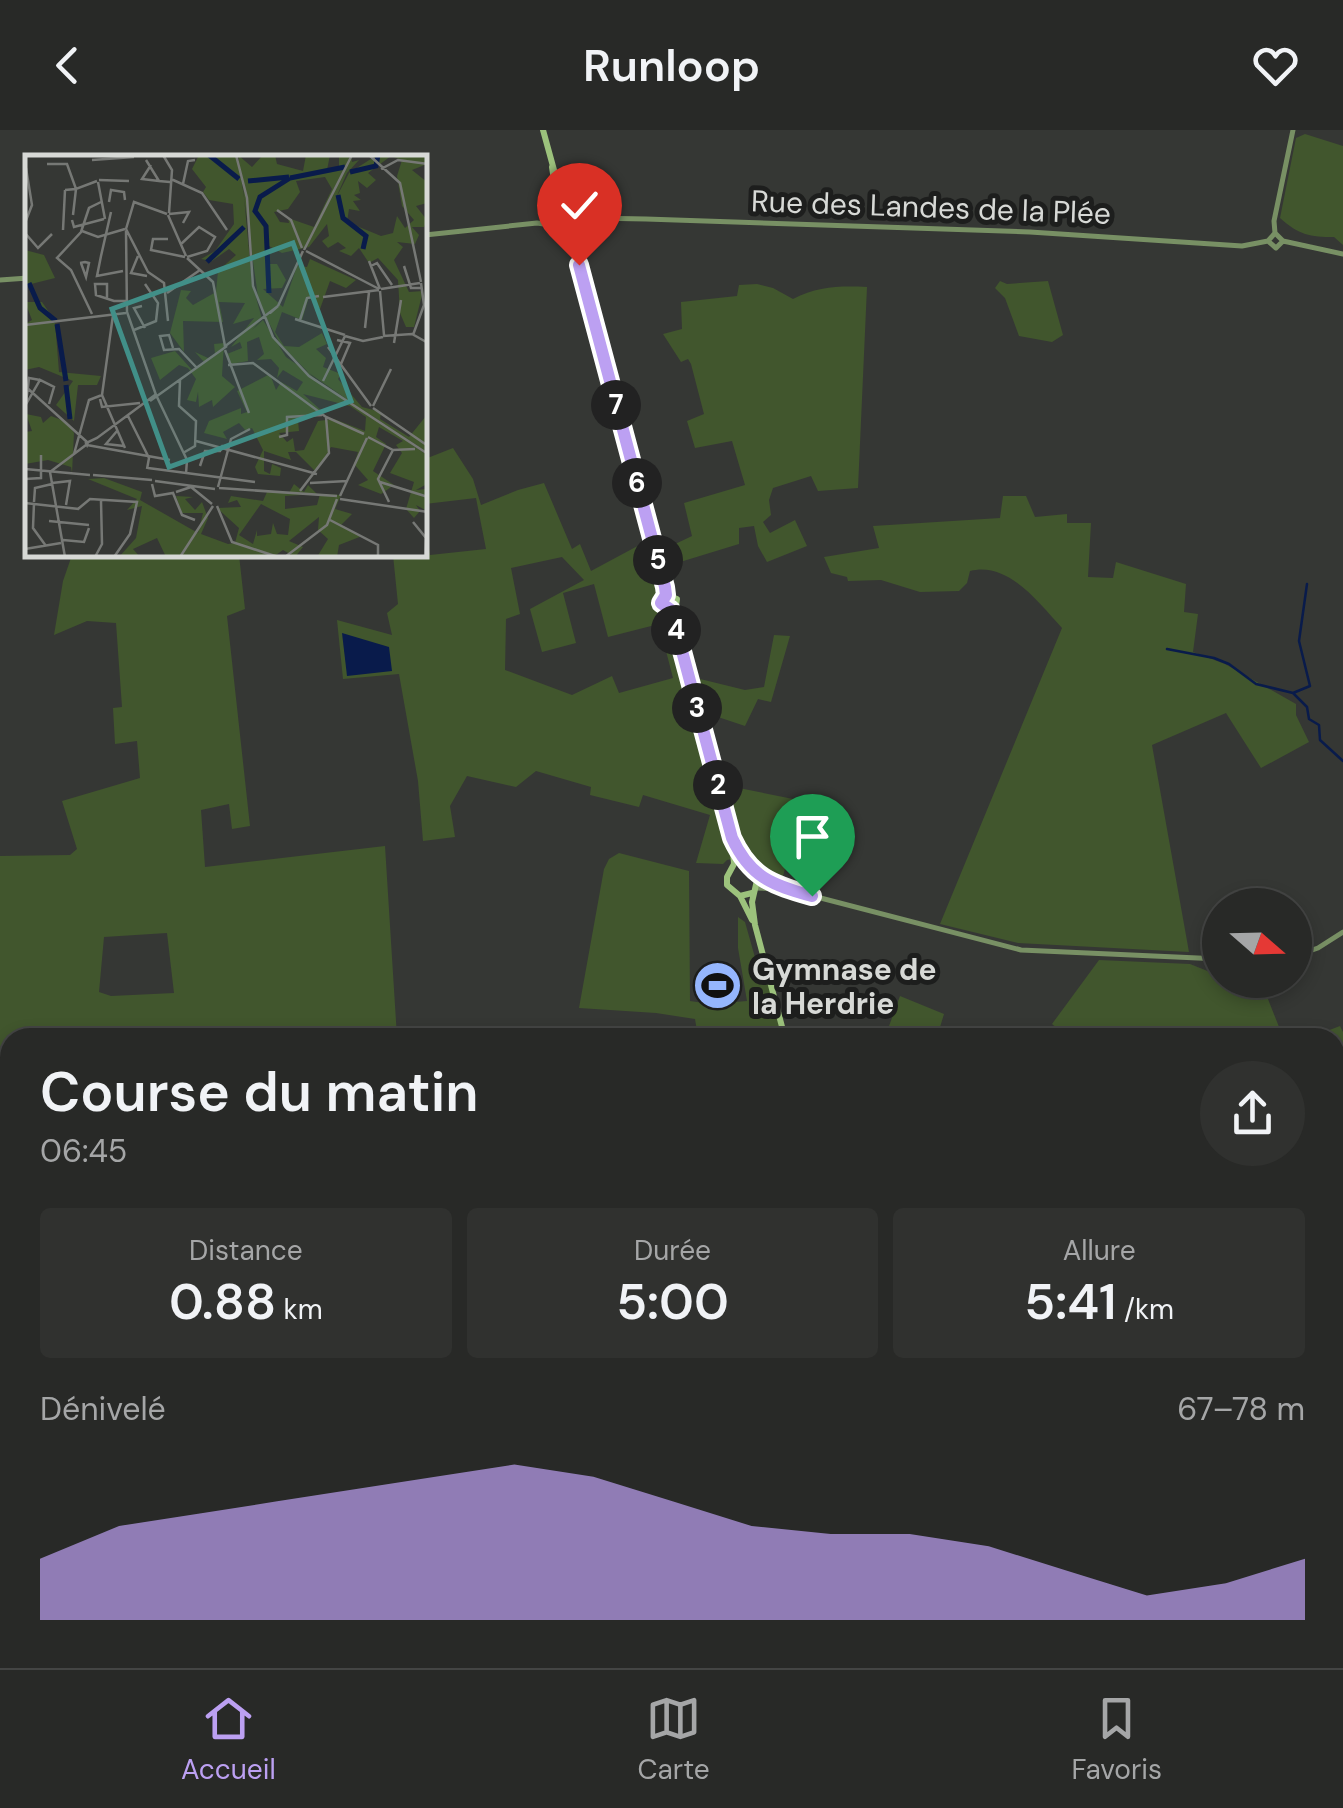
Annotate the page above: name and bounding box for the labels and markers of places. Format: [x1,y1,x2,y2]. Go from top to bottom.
pin [537,163,622,266]
pin: 7 [591,380,641,430]
pin: 6 [612,458,662,508]
pin: 5 [633,535,683,585]
pin: 4 [651,605,701,655]
pin: 3 [672,683,722,733]
pin: 2 [693,760,743,810]
pin [770,794,855,897]
place label: Gymnase de la Herdrie [752,950,937,1023]
sports icon: Gymnase de la Herdrie [691,960,743,1012]

